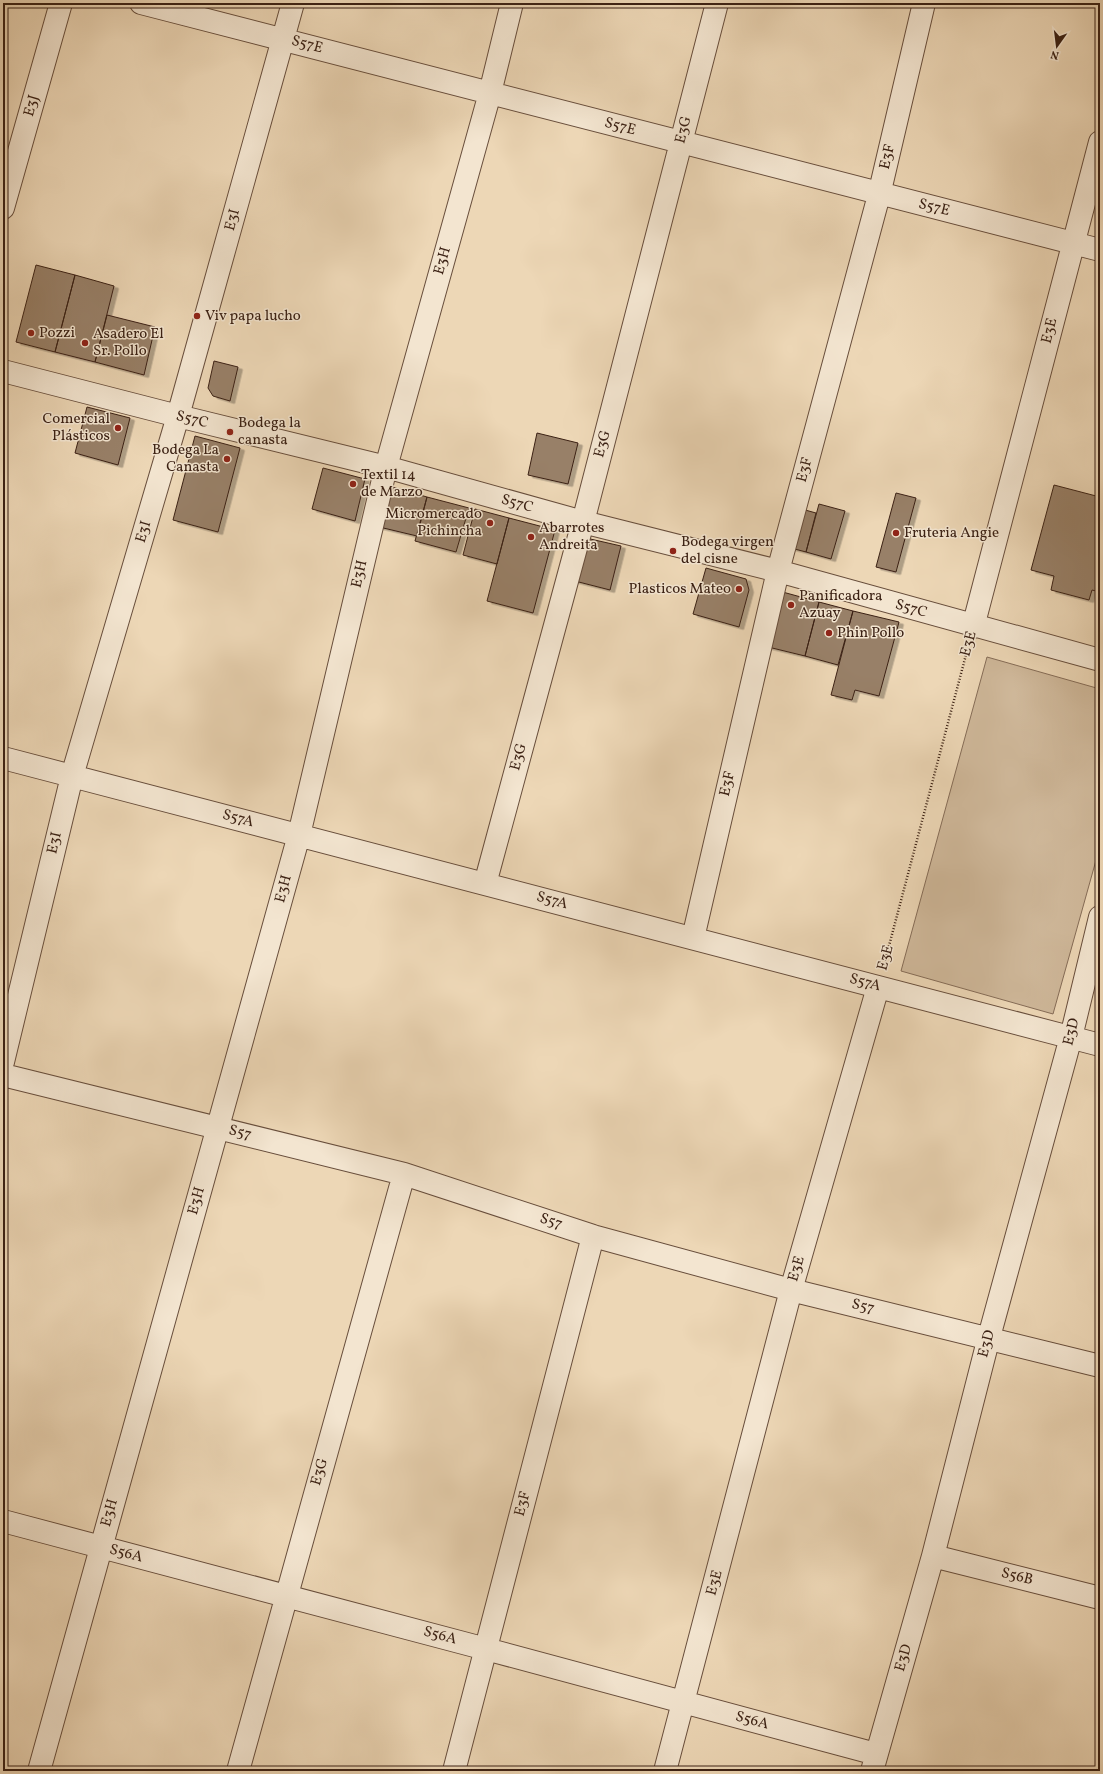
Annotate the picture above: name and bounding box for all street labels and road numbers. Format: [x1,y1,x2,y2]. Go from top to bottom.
street label: S57E [289,31,325,59]
street label: E3J [19,93,45,119]
street label: S57E [602,113,638,141]
street label: E3G [670,114,698,146]
street label: E3F [875,142,901,172]
street label: S57E [916,194,952,222]
street label: E3I [220,207,246,233]
street label: E3H [429,245,457,277]
street label: E3E [1037,316,1063,346]
street label: S57C [174,406,211,434]
street label: E3G [589,428,617,460]
street label: E3F [792,455,818,485]
street label: S57C [498,489,536,519]
street label: E3I [131,518,157,546]
street label: E3H [347,558,373,590]
street label: S57C [892,594,930,624]
street label: E3E [956,629,982,659]
street label: E3G [505,741,533,773]
street label: E3F [715,769,741,799]
street label: S57A [220,805,257,833]
street label: E3I [42,830,68,856]
street label: E3H [270,873,298,905]
street label: S57A [534,887,571,915]
street label: E3E [873,943,899,973]
street label: S57A [847,969,884,997]
street label: E3D [1058,1016,1086,1048]
street label: S57 [226,1120,254,1146]
street label: E3H [183,1185,211,1217]
street label: S57 [537,1208,565,1236]
street label: E3E [783,1254,811,1284]
street label: S57 [850,1294,876,1320]
street label: E3D [973,1328,1001,1360]
street label: E3G [306,1456,334,1488]
street label: E3F [510,1489,536,1519]
street label: E3H [96,1497,124,1529]
street label: S56A [107,1540,145,1569]
street label: S56B [999,1563,1035,1591]
street label: E3E [702,1568,728,1598]
street label: S56A [421,1622,459,1651]
street label: E3D [890,1642,918,1674]
street label: S56A [733,1707,771,1736]

